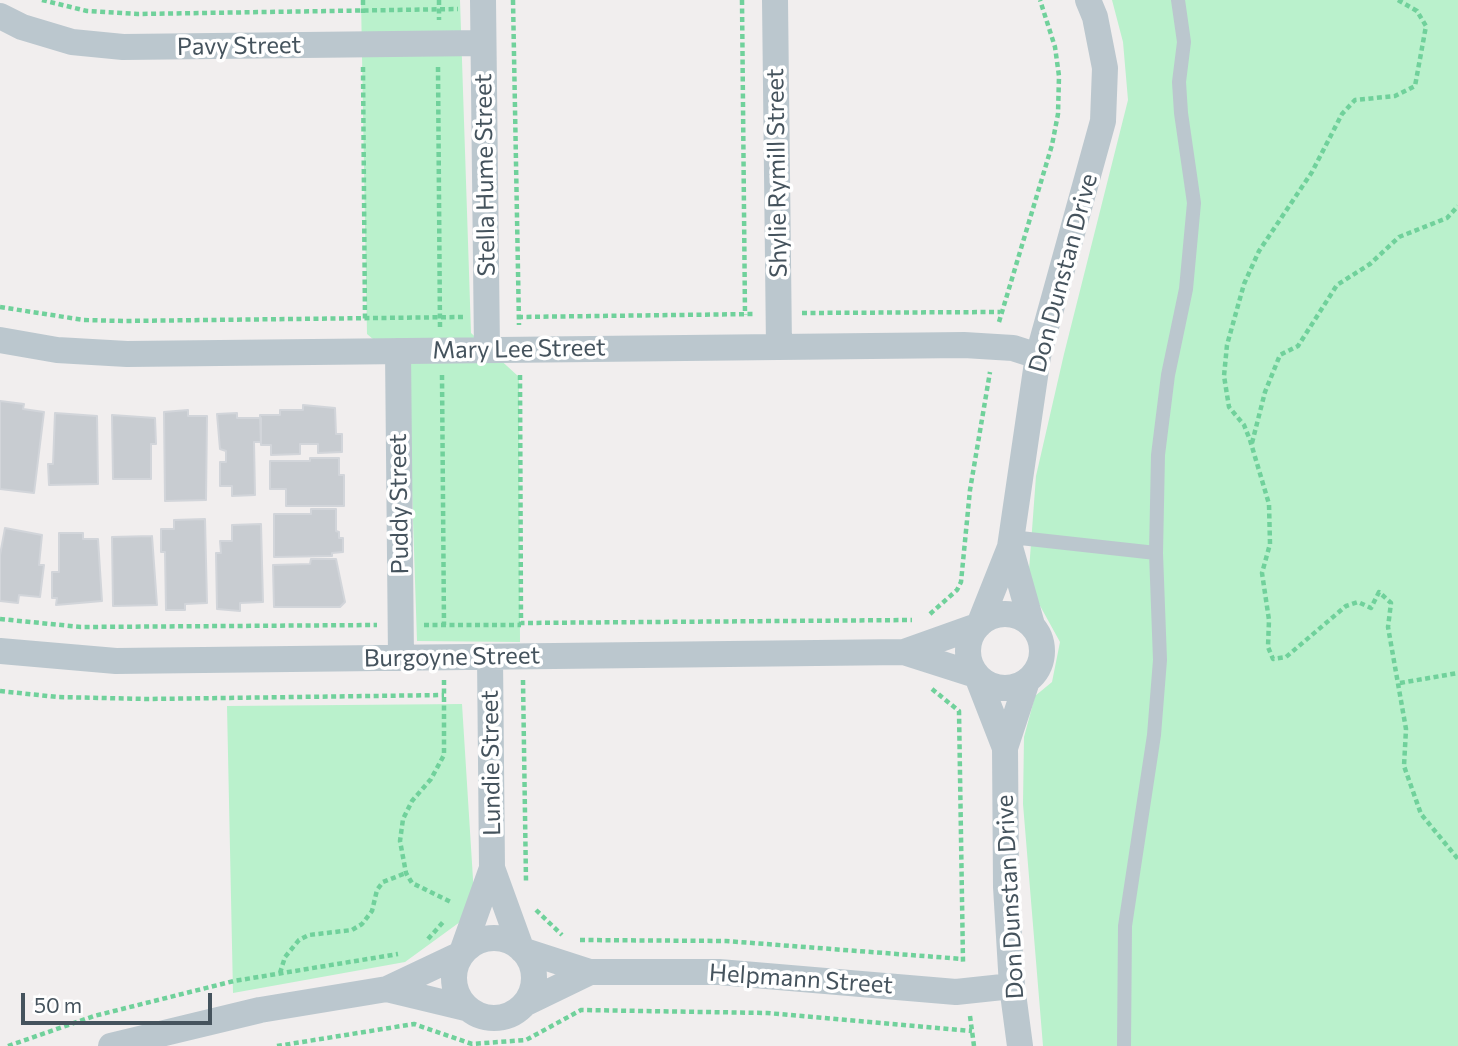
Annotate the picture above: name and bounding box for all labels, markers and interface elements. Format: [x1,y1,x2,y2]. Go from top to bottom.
street label: Pavy Street [177,31,301,61]
street label: Shylie Rymill Street [761,68,793,278]
street label: Stella Hume Street [469,73,501,277]
street label: Don Dunstan Drive [1023,170,1103,376]
street label: Mary Lee Street [432,333,606,365]
street label: Puddy Street [383,433,415,575]
street label: Burgoyne Street [364,641,540,673]
street label: Lundie Street [475,690,507,836]
street label: Don Dunstan Drive [990,794,1030,1000]
street label: Helpmann Street [708,958,894,1000]
scale bar [24,979,215,1023]
text: 50 m [34,992,82,1017]

